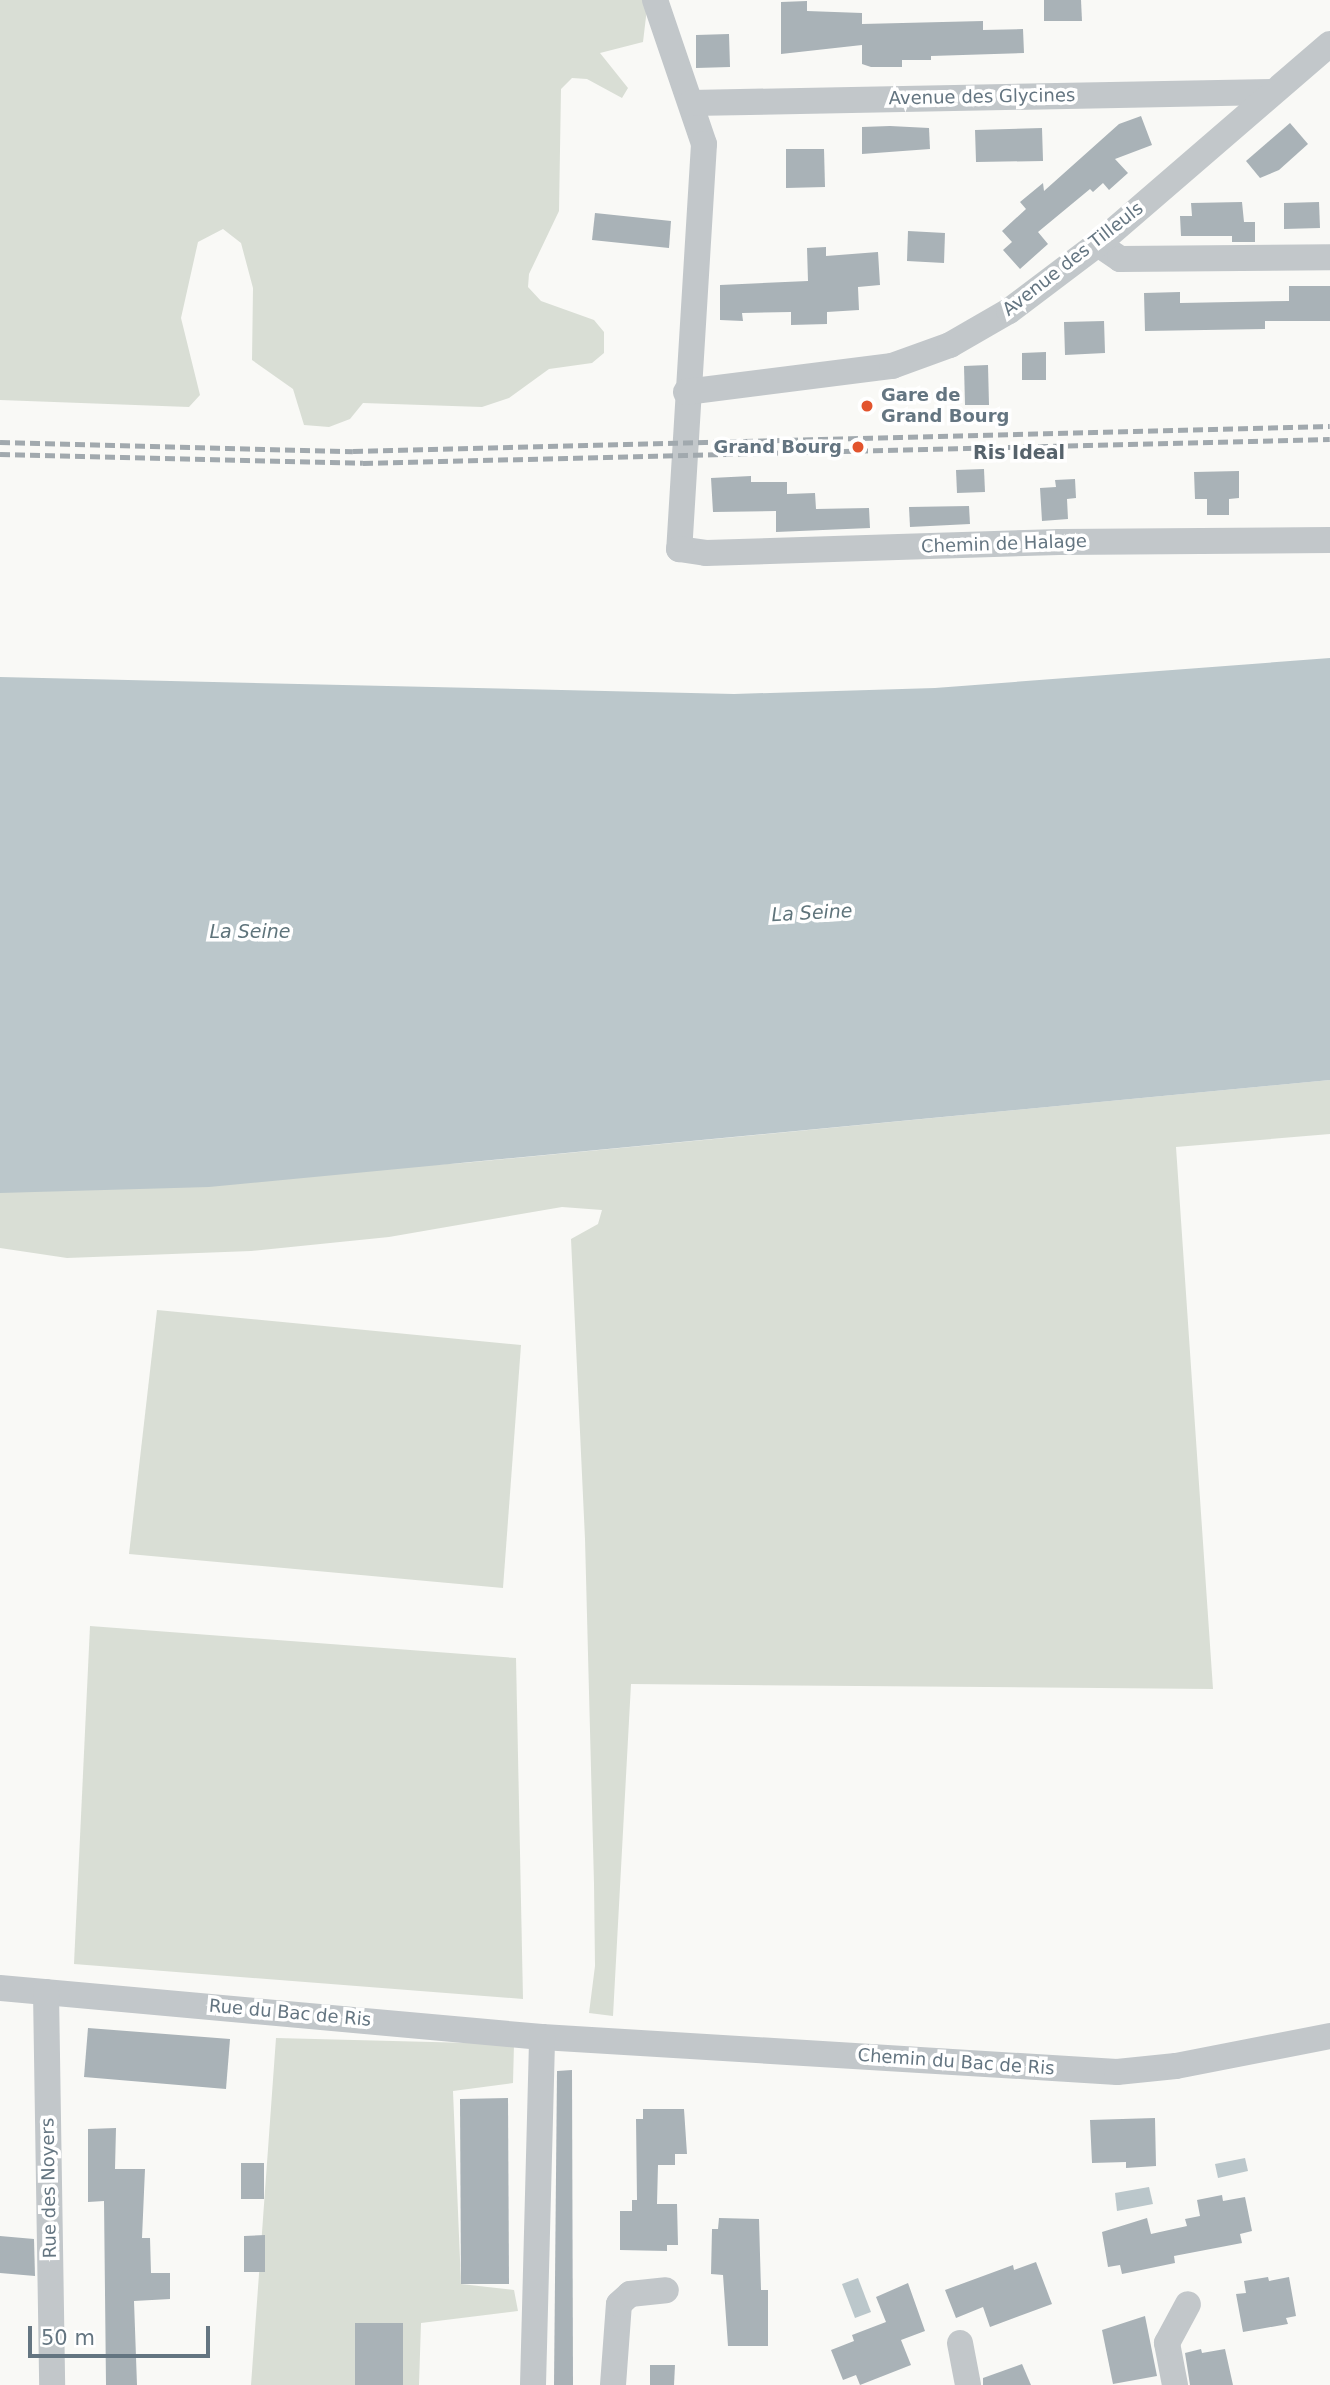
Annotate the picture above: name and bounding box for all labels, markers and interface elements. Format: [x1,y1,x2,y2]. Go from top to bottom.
street label: Avenue des Glycines [889,85,1075,109]
street label: Avenue des Tilleuls [998,197,1148,321]
place label: Gare de Grand Bourg [881,385,1009,428]
marker: Gare de Grand Bourg [859,398,875,414]
place label: Grand Bourg [714,436,842,458]
marker: Grand Bourg [848,437,868,457]
district label: Ris Ideal [973,442,1065,464]
street label: Chemin de Halage [921,530,1087,558]
water label: La Seine [771,899,853,927]
water label: La Seine [209,921,291,943]
street label: Rue du Bac de Ris [208,1995,372,2031]
street label: Chemin du Bac de Ris [857,2044,1055,2080]
street label: Rue des Noyers [37,2118,61,2258]
scale bar [32,2312,214,2356]
text: 50 m [41,2326,95,2350]

